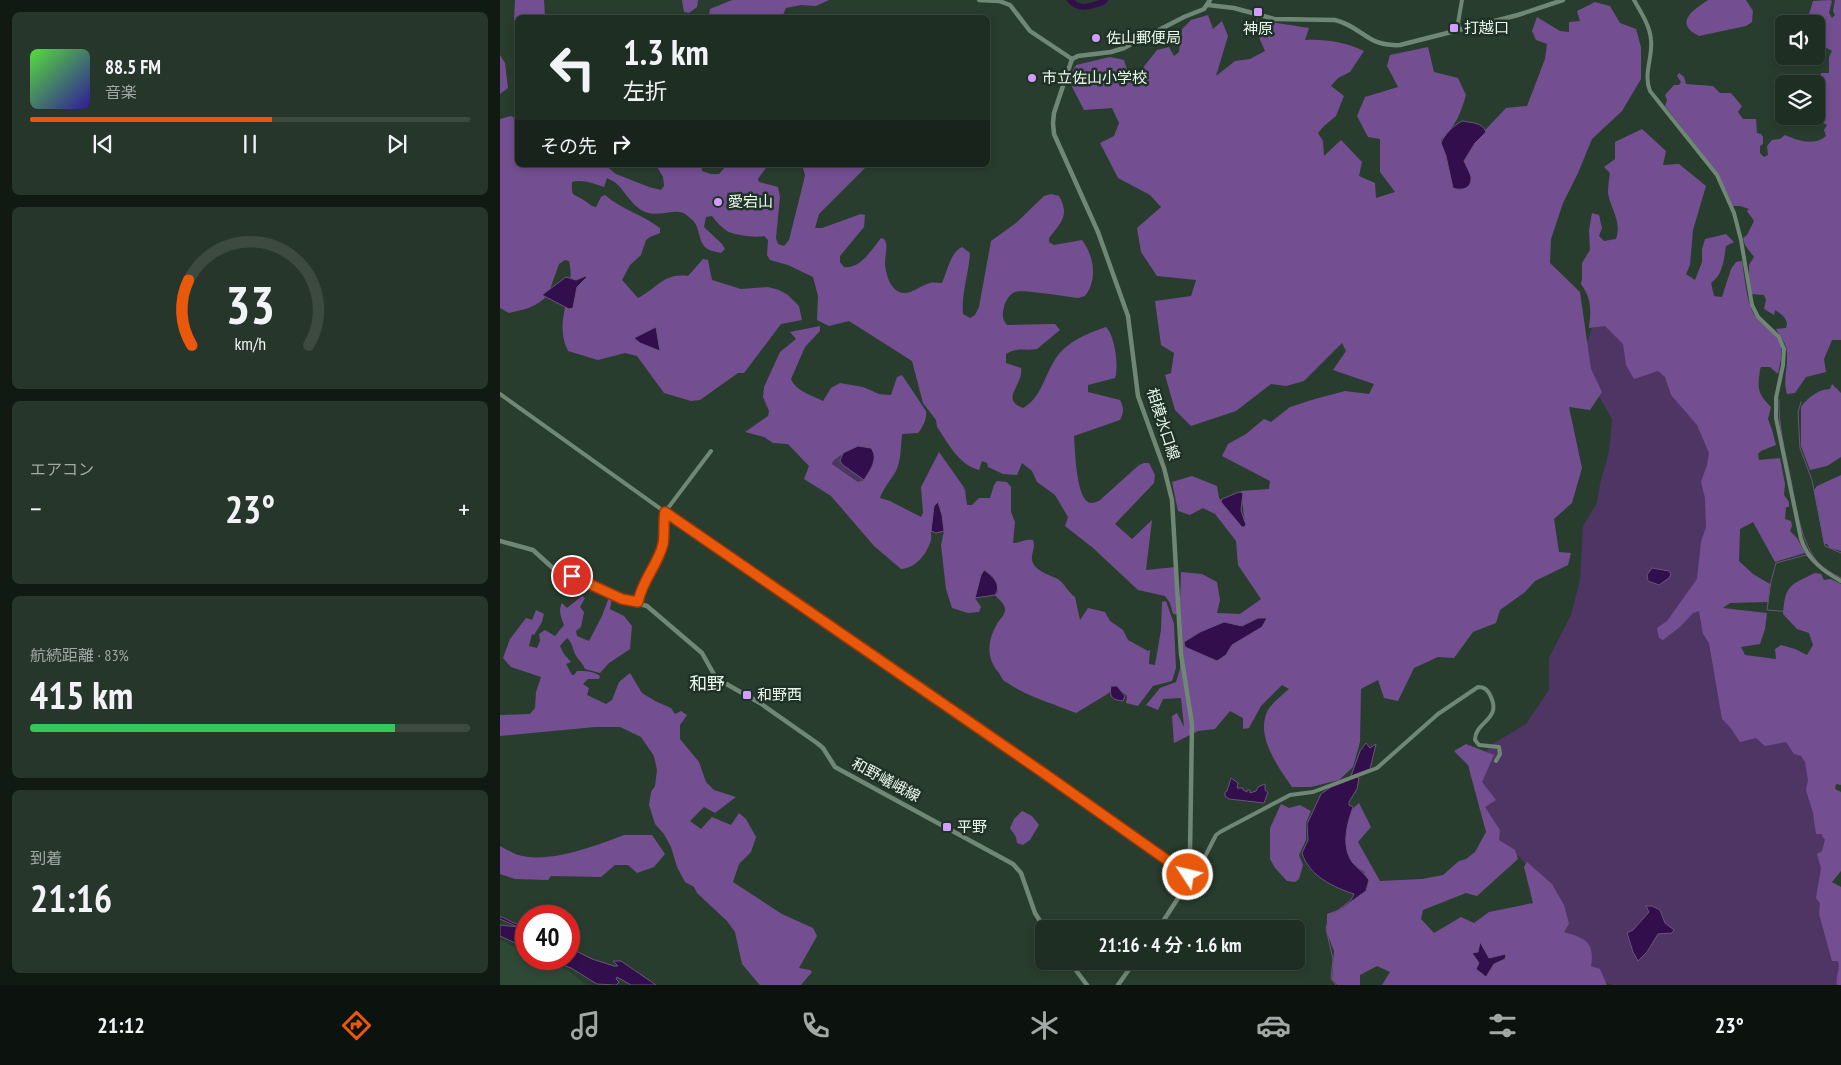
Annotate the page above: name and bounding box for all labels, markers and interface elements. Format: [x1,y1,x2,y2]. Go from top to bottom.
marker: 神原 [1252,6,1264,18]
map controls [1775,15,1825,125]
button: sound [1775,15,1825,65]
place label: 打越口 [1464,18,1509,37]
place label: 神原 [1243,19,1273,38]
marker: 打越口 [1448,22,1460,34]
place label: 佐山郵便局 [1106,28,1181,47]
text: 1.3 km [623,29,709,75]
marker: 佐山郵便局 [1090,32,1102,44]
icon: left [540,35,605,100]
text: 88.5 FM [105,55,161,79]
place label: 市立佐山小学校 [1042,68,1147,87]
marker: 市立佐山小学校 [1026,72,1038,84]
button: layers [1775,75,1825,125]
text: 左折 [623,77,667,105]
text: 音楽 [105,82,137,102]
icon: previous [89,130,117,158]
icon: pause [236,130,264,158]
icon: next [383,130,411,158]
icon: right [607,130,635,158]
text: その先 [540,134,597,158]
place label: 愛宕山 [728,192,773,211]
marker: 愛宕山 [712,196,724,208]
text: 33 [225,271,275,338]
text: km/h [234,332,266,355]
street label: 相模水口線 [1143,385,1184,462]
text: エアコン [30,459,94,479]
text: 23° [225,484,275,533]
text: − [30,490,42,527]
text: + [458,490,470,527]
pin [551,555,593,597]
icon: arrive [558,562,586,590]
text: 航続距離 · 83% [30,645,129,665]
text: 415 km [30,670,133,719]
district label: 和野 [689,672,725,695]
place label: 和野西 [757,685,802,704]
marker: 和野西 [741,689,753,701]
street label: 和野嶬峨線 [849,754,924,806]
place label: 平野 [957,817,987,836]
marker: 平野 [941,821,953,833]
text: 到着 [30,848,62,868]
position arrow [1161,848,1213,900]
text: 21:16 [30,873,112,922]
speed limit sign: 40 [515,905,580,970]
text: 21:16 · 4 分 · 1.6 km [1098,933,1242,957]
icon: directions [339,1008,374,1043]
icon: music [568,1008,603,1043]
icon: phone [798,1008,833,1043]
icon: climate [1027,1008,1062,1043]
icon: car [1256,1008,1291,1043]
icon: filters [1485,1008,1520,1043]
text: 21:12 [97,1011,145,1039]
text: 23° [1715,1011,1744,1039]

